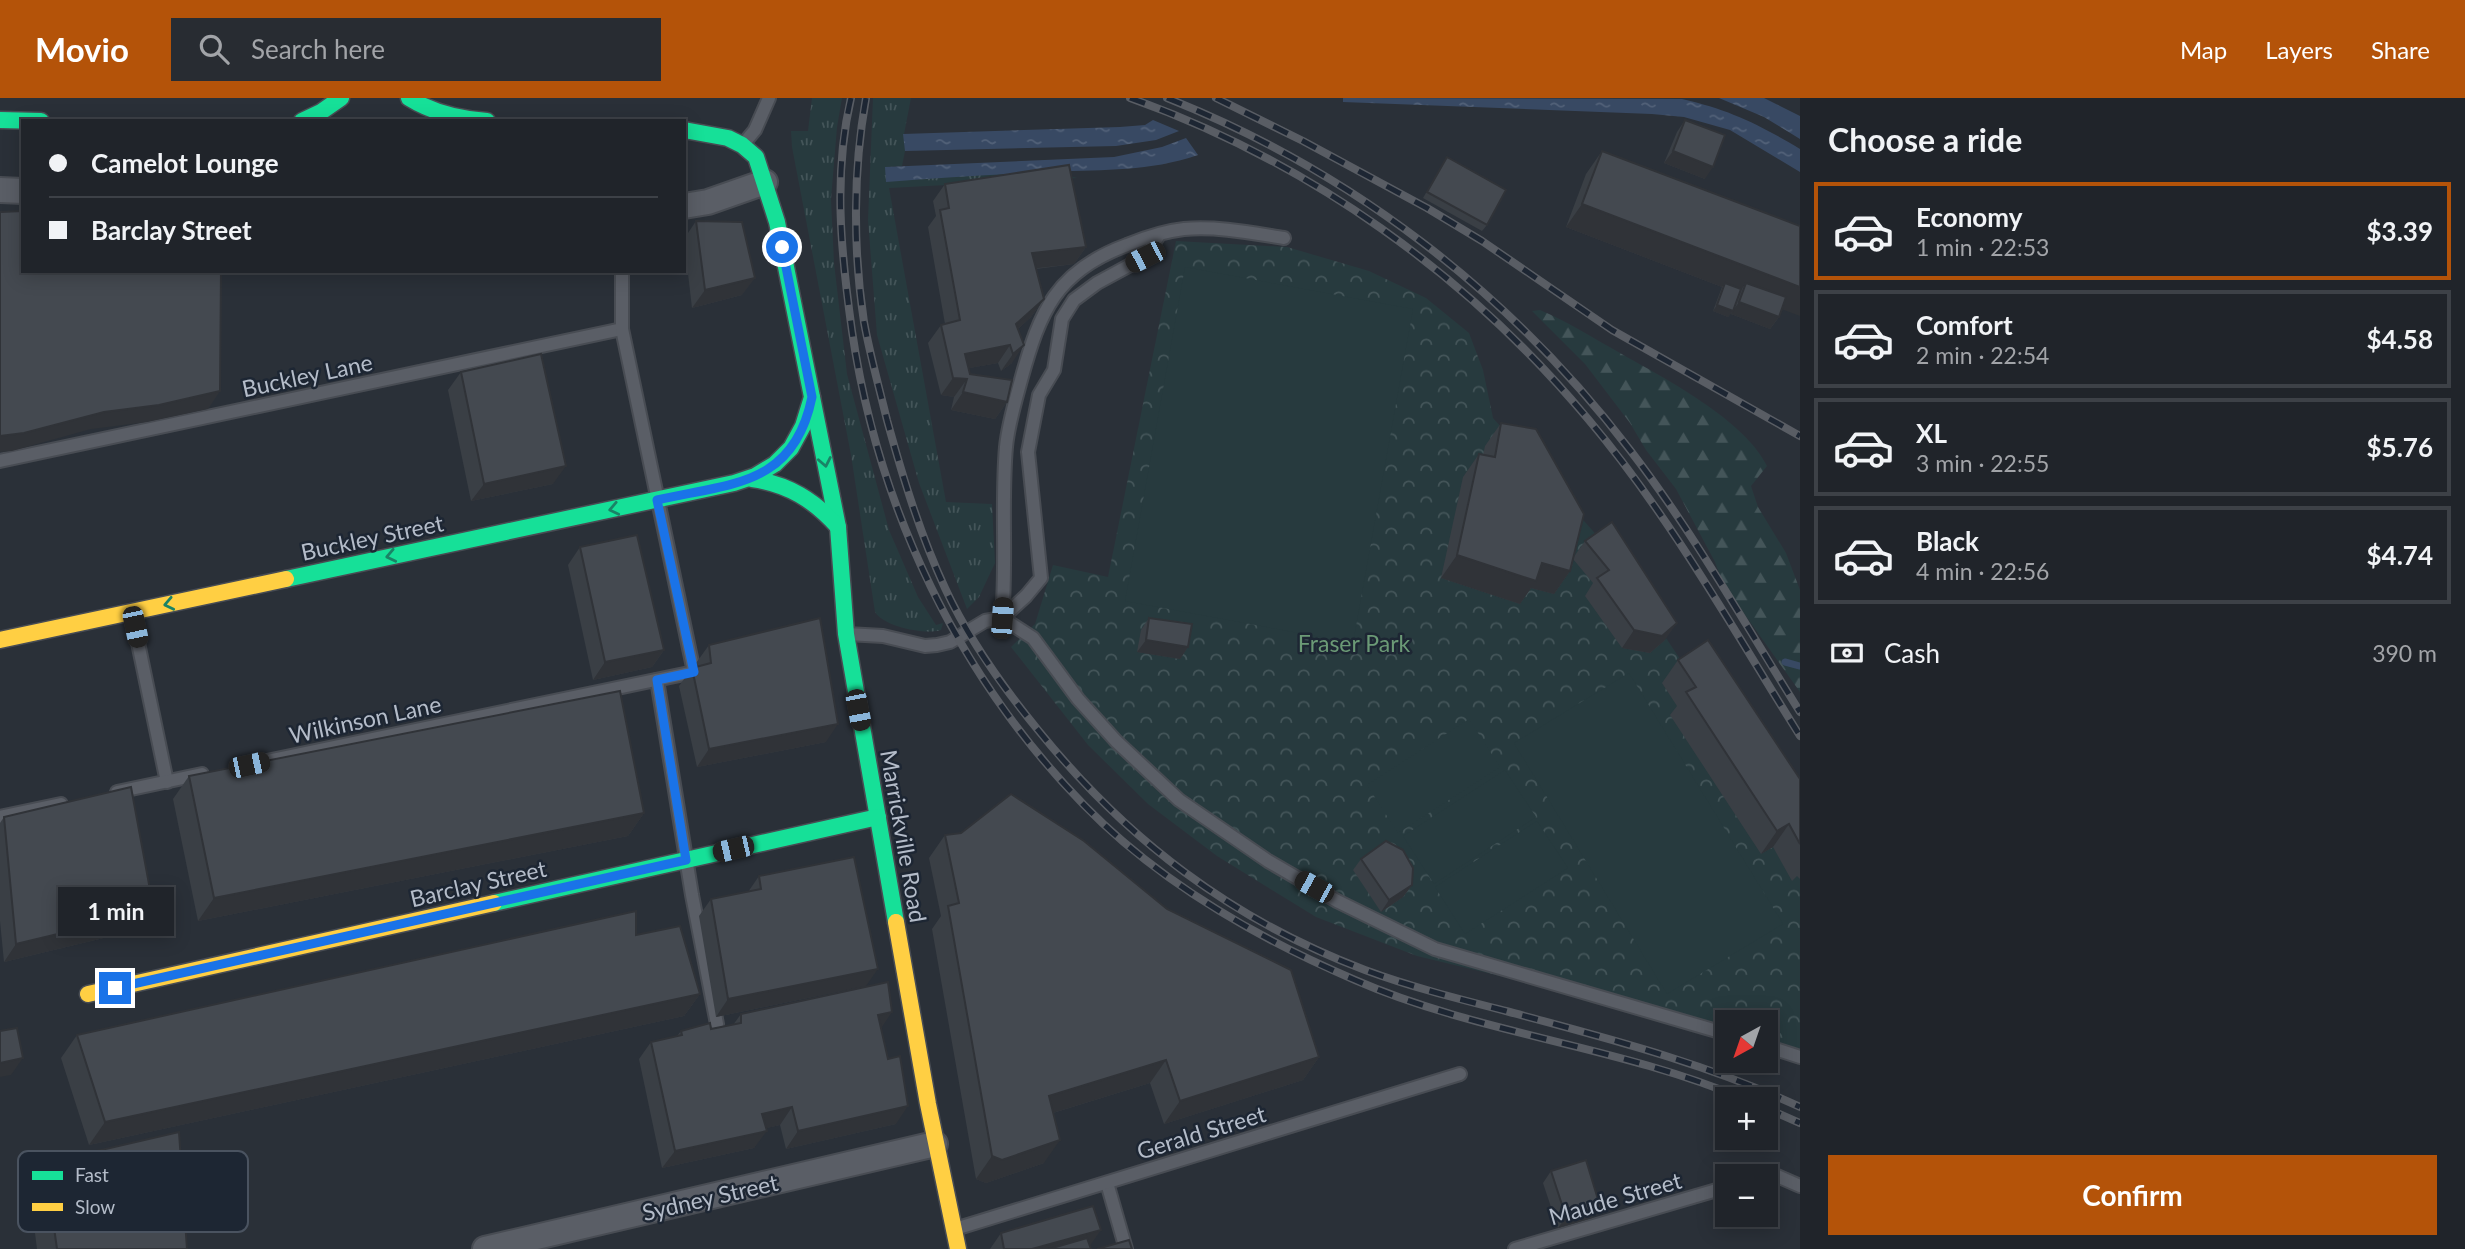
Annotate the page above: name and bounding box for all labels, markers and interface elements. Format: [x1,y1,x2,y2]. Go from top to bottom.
search box [171,18,661,81]
text: Movio [35,29,129,69]
icon: search [195,30,233,68]
text: Search here [251,33,385,65]
text: Map [2180,35,2227,64]
text: Layers [2265,35,2333,64]
text: Share [2371,35,2430,64]
text: Choose a ride [1828,120,2022,159]
text: Camelot Lounge [91,147,279,179]
icon: car [1832,200,1895,263]
text: Economy [1916,201,2022,233]
text: Barclay Street [91,214,252,246]
text: $3.39 [2367,215,2433,247]
route start [766,231,798,263]
text: 1 min · 22:53 [1916,233,2049,261]
car [1122,238,1169,276]
icon: car [1832,308,1895,371]
text: Comfort [1916,309,2013,341]
text: $4.58 [2367,323,2433,355]
text: 2 min · 22:54 [1916,341,2049,369]
street label: Buckley Lane [239,348,375,402]
icon: car [1832,416,1895,479]
text: XL [1916,417,1947,449]
text: $5.76 [2367,431,2433,463]
text: 3 min · 22:55 [1916,449,2049,477]
one-way arrow [816,456,831,468]
one-way arrow [608,501,620,516]
street label: Buckley Street [298,508,447,566]
icon: car [1832,524,1895,587]
text: Black [1916,525,1979,557]
text: $4.74 [2367,539,2433,571]
one-way arrow [386,548,398,563]
text: 4 min · 22:56 [1916,557,2049,585]
one-way arrow [163,595,175,610]
car [991,596,1014,640]
car [121,604,150,650]
park label: Fraser Park [1298,629,1411,657]
icon: cash [1828,634,1866,672]
text: Cash [1884,637,1940,669]
text: 390 m [2372,639,2437,667]
car [844,687,873,733]
street label: Wilkinson Lane [286,689,444,749]
street label: Marrickville Road [875,748,933,924]
car [227,750,272,780]
car [711,834,756,864]
street label: Barclay Street [407,854,550,912]
car [1291,868,1338,906]
callout: 1 min [57,886,173,936]
text: 1 min [87,897,145,925]
route end [99,972,131,1004]
north arrow [1715,1010,1778,1073]
map controls [1715,1010,1778,1227]
button: + [1715,1087,1778,1150]
street label: Gerald Street [1133,1099,1269,1165]
legend [18,1151,248,1232]
button: Confirm [1828,1155,2437,1235]
text: Fast [75,1163,109,1186]
button: − [1715,1164,1778,1227]
street label: Maude Street [1545,1165,1685,1230]
street label: Sydney Street [639,1168,781,1226]
text: Slow [75,1195,115,1218]

